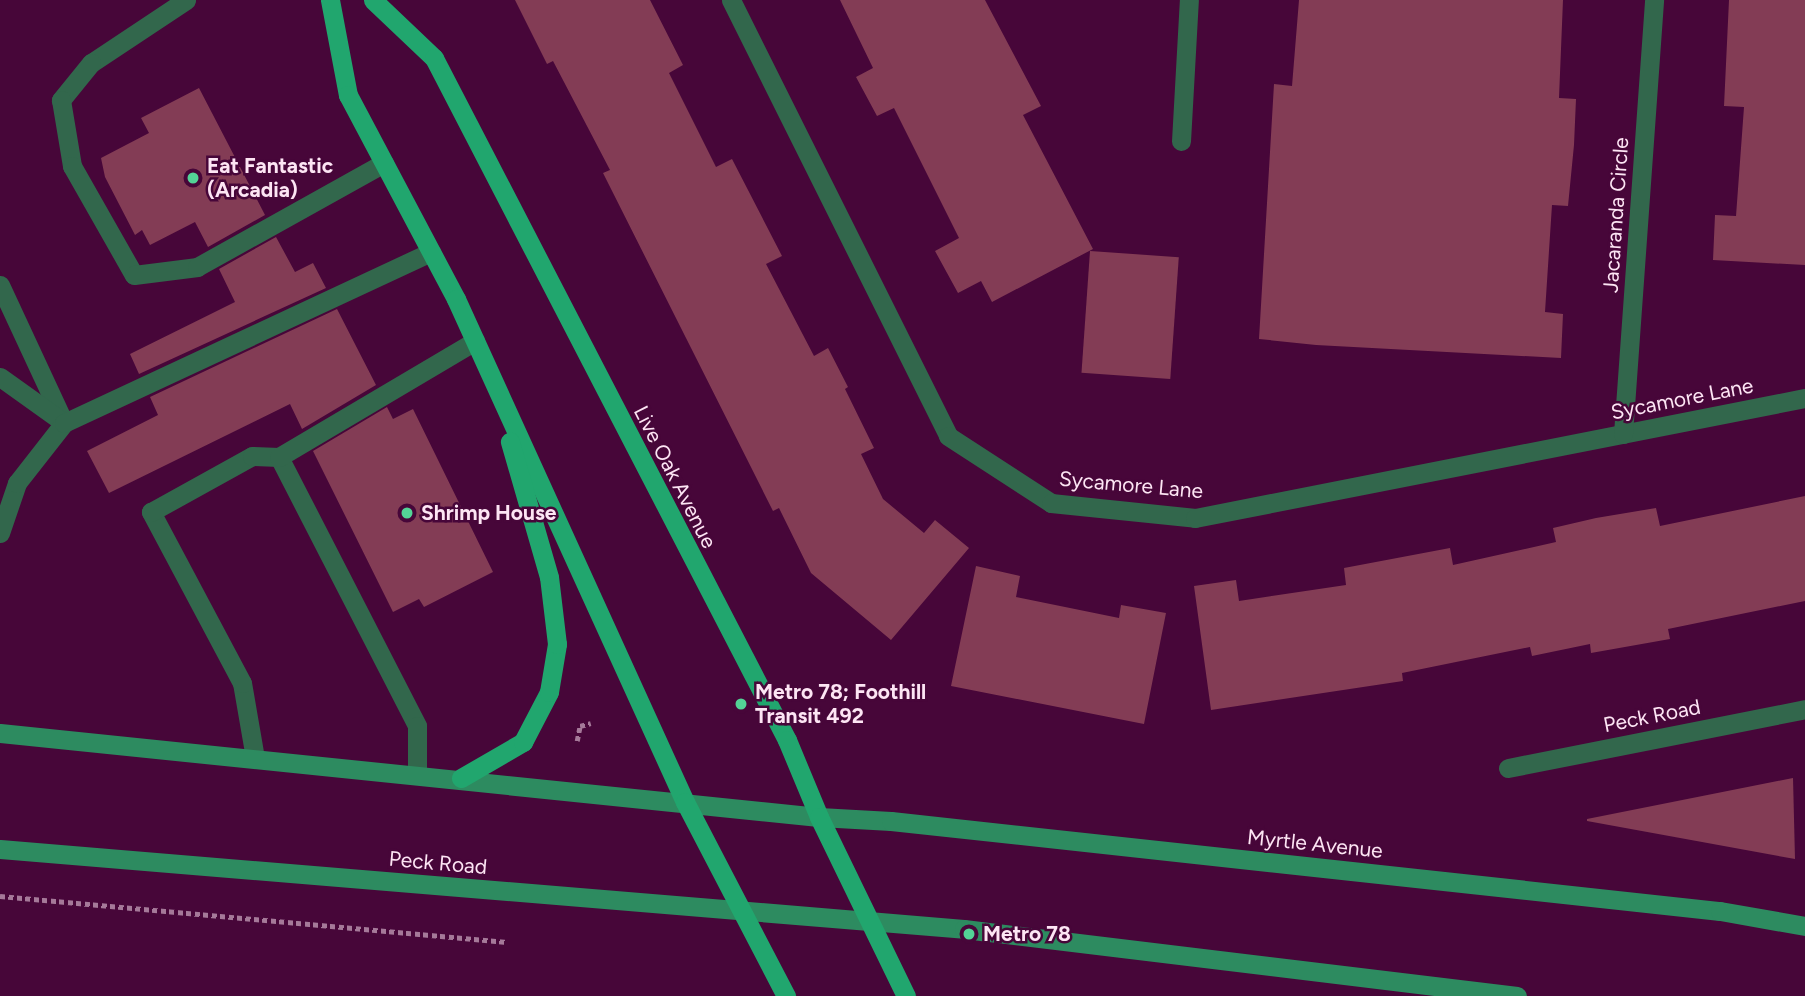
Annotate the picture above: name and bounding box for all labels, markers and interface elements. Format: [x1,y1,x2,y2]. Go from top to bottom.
street label: Jacaranda Circle [1598,136,1634,294]
place label: Eat Fantastic (Arcadia) [207,153,333,203]
marker: Eat Fantastic (Arcadia) [185,170,201,186]
street label: Sycamore Lane [1609,373,1755,425]
street label: Live Oak Avenue [628,402,722,552]
street label: Sycamore Lane [1058,466,1204,504]
place label: Shrimp House [421,500,556,526]
marker: Shrimp House [399,505,415,521]
place label: Metro 78; Foothill Transit 492 [755,679,926,729]
street label: Peck Road [1601,694,1703,738]
marker: Metro 78; Foothill Transit 492 [733,696,749,712]
street label: Myrtle Avenue [1246,824,1384,864]
street label: Peck Road [388,846,488,880]
place label: Metro 78 [983,921,1071,947]
marker: Metro 78 [961,926,977,942]

